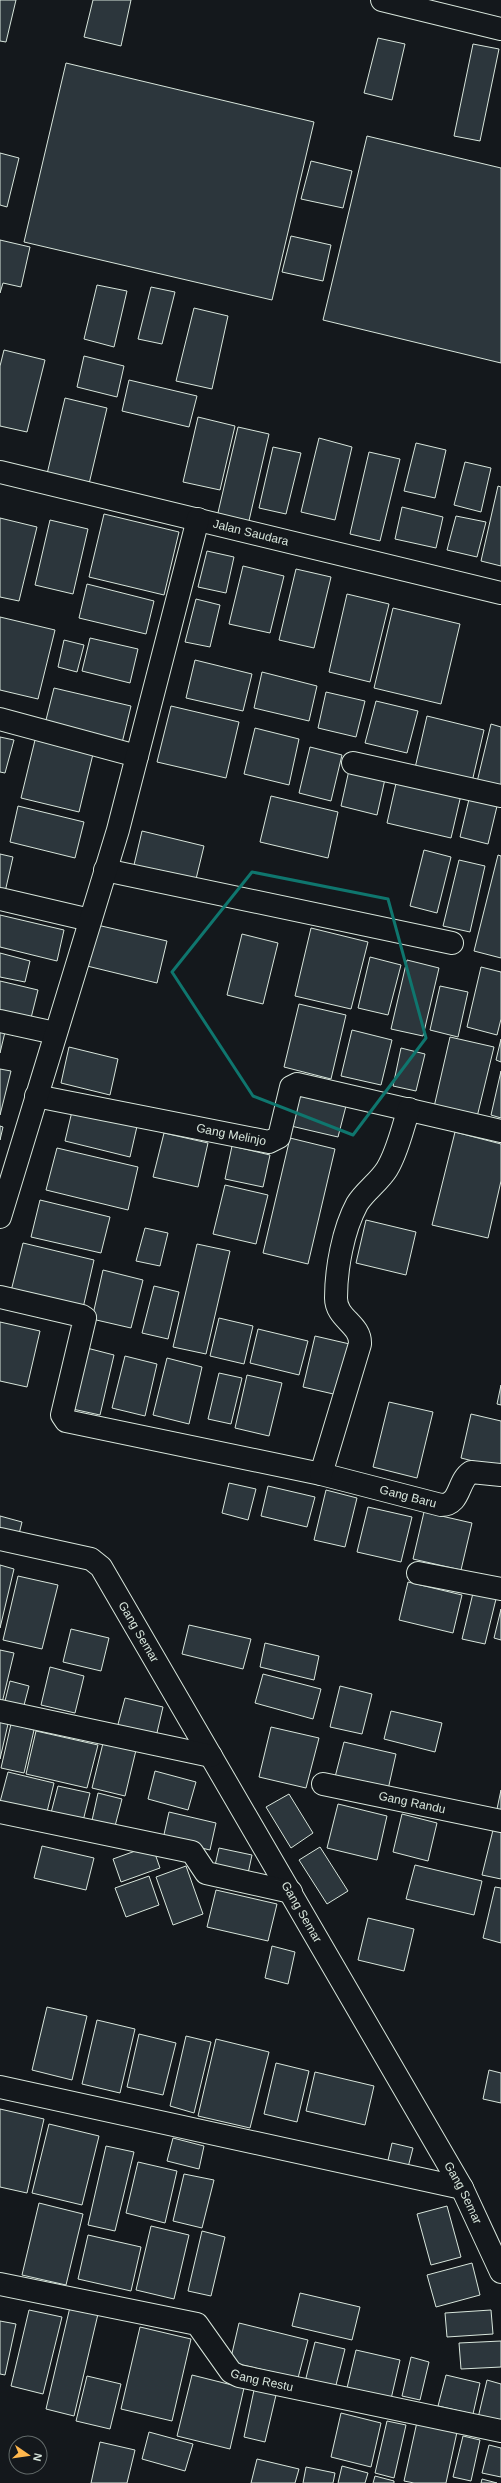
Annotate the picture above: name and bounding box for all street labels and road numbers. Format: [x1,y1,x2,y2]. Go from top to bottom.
street label: Jalan Saudara [211,517,290,549]
street label: Gang Melinjo [195,1121,268,1148]
street label: Gang Baru [378,1482,438,1511]
street label: Gang Semar [116,1599,162,1665]
street label: Gang Randu [377,1789,447,1816]
street label: Gang Semar [278,1879,325,1945]
street label: Gang Semar [441,2159,485,2226]
street label: Gang Restu [228,2366,295,2394]

